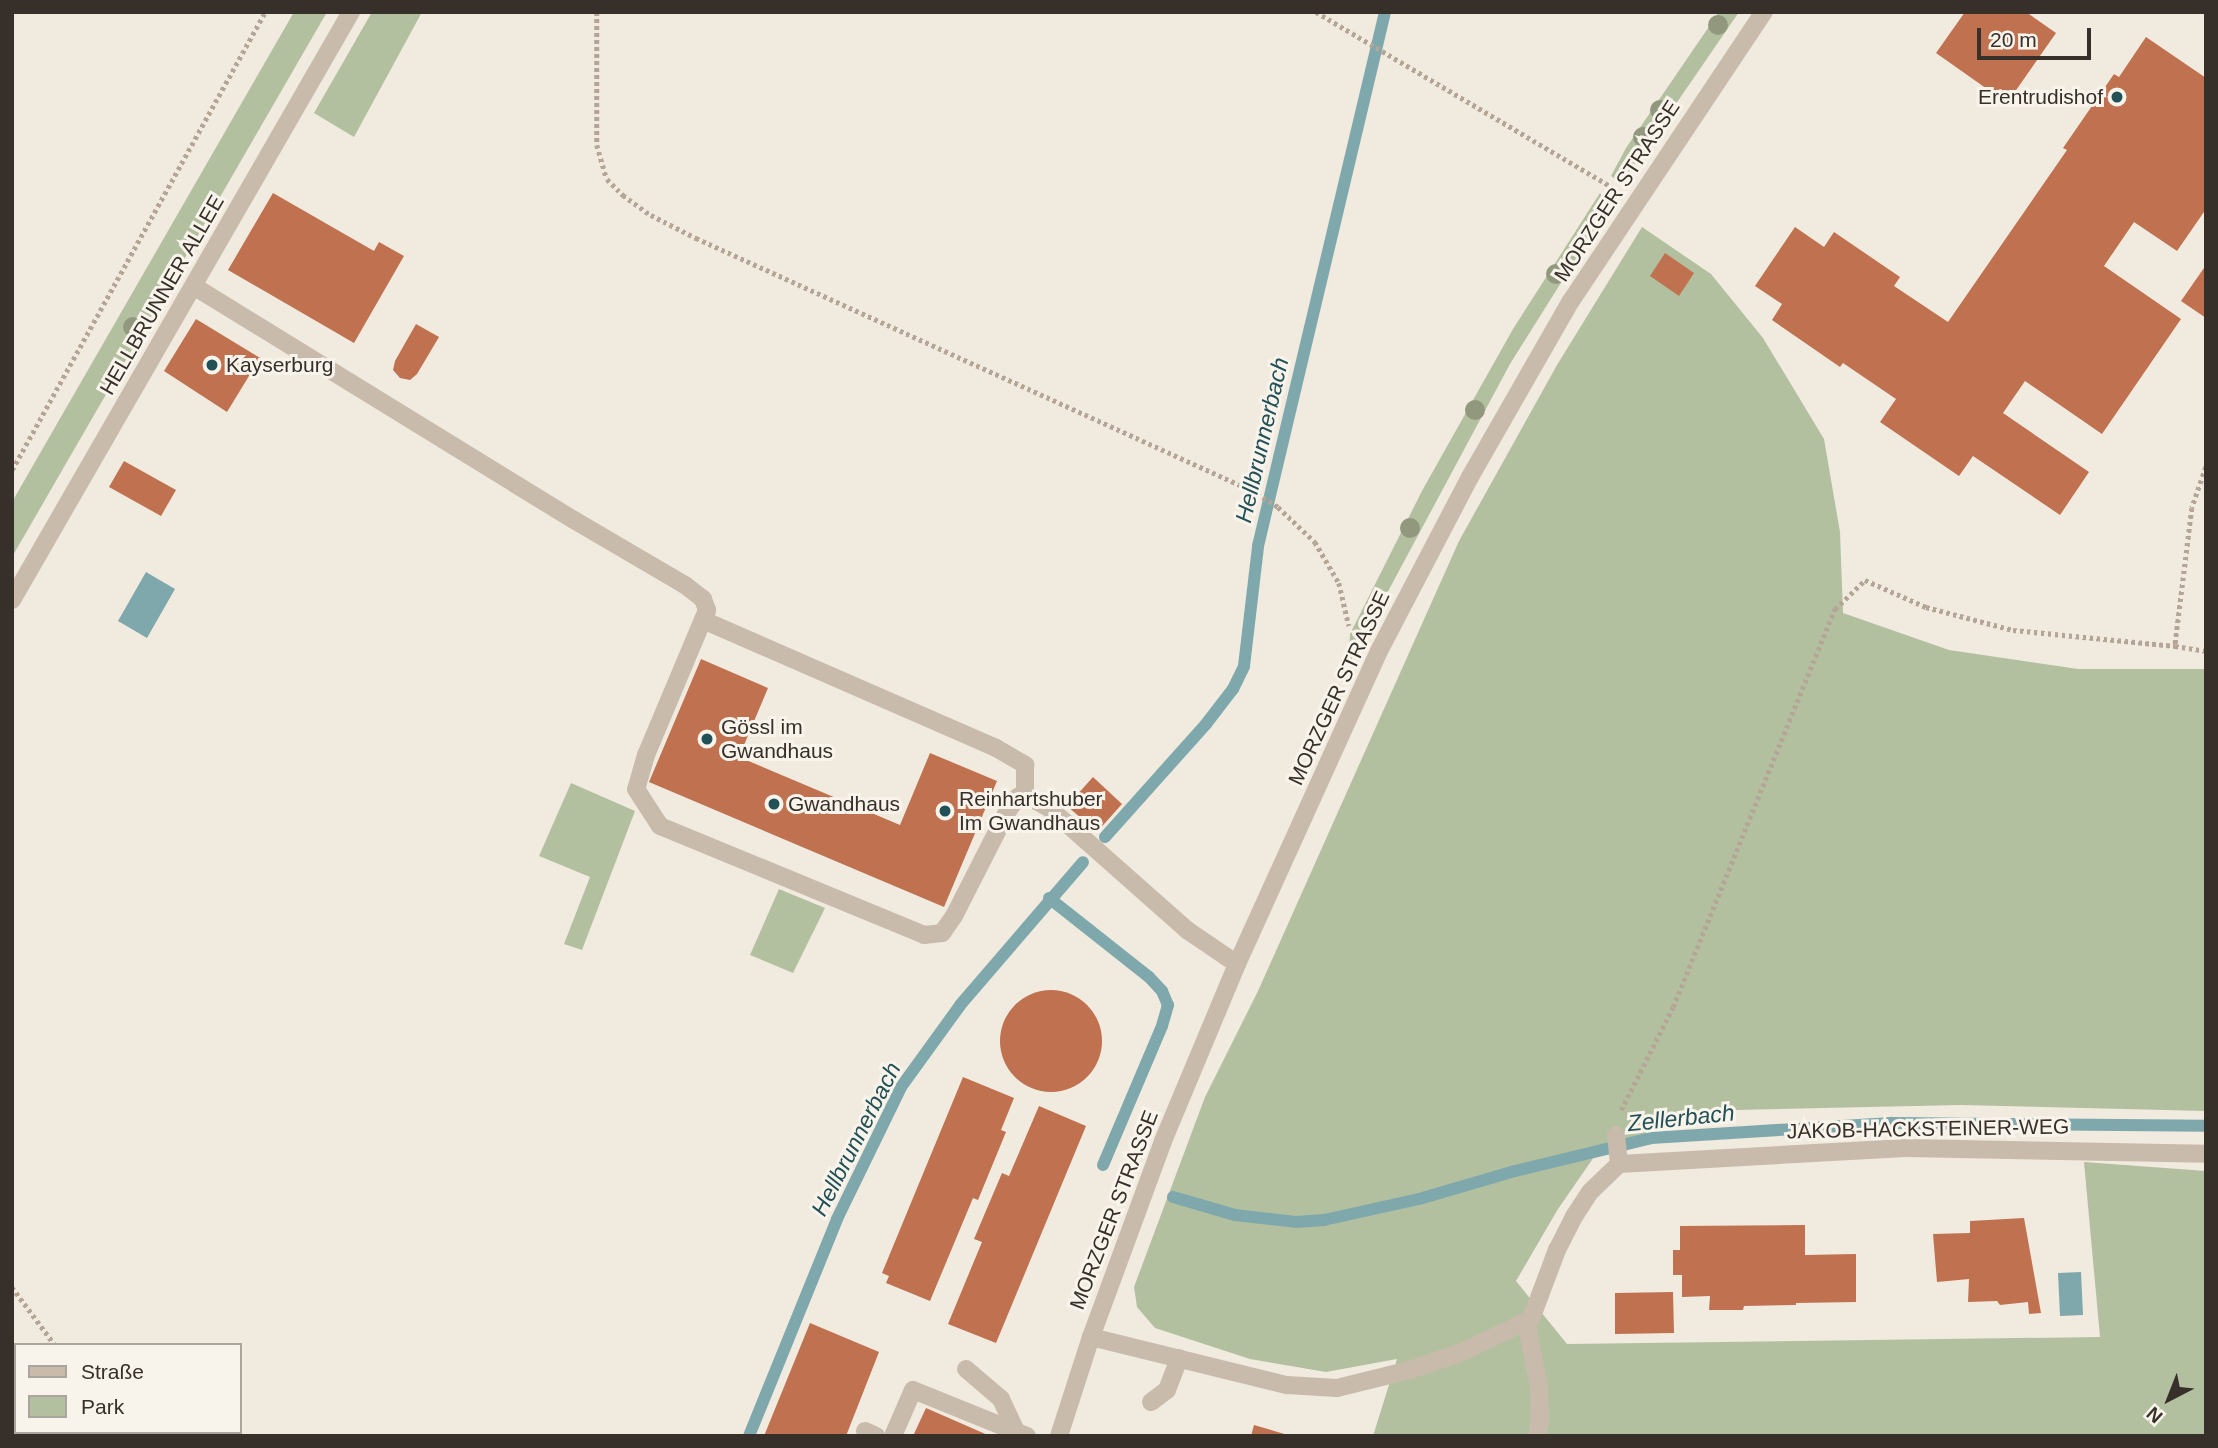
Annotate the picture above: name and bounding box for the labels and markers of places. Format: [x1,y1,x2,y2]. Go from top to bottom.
place label: Erentrudishof [1978,84,2103,110]
marker: Erentrudishof [2109,89,2125,105]
place label: Kayserburg [226,352,333,378]
marker: Kayserburg [204,357,220,373]
place label: Gössl im Gwandhaus [721,714,833,764]
marker: Gössl im Gwandhaus [699,731,715,747]
place label: Reinhartshuber Im Gwandhaus [959,786,1103,836]
place label: Gwandhaus [788,791,900,817]
marker: Gwandhaus [766,796,782,812]
marker: Reinhartshuber Im Gwandhaus [937,803,953,819]

